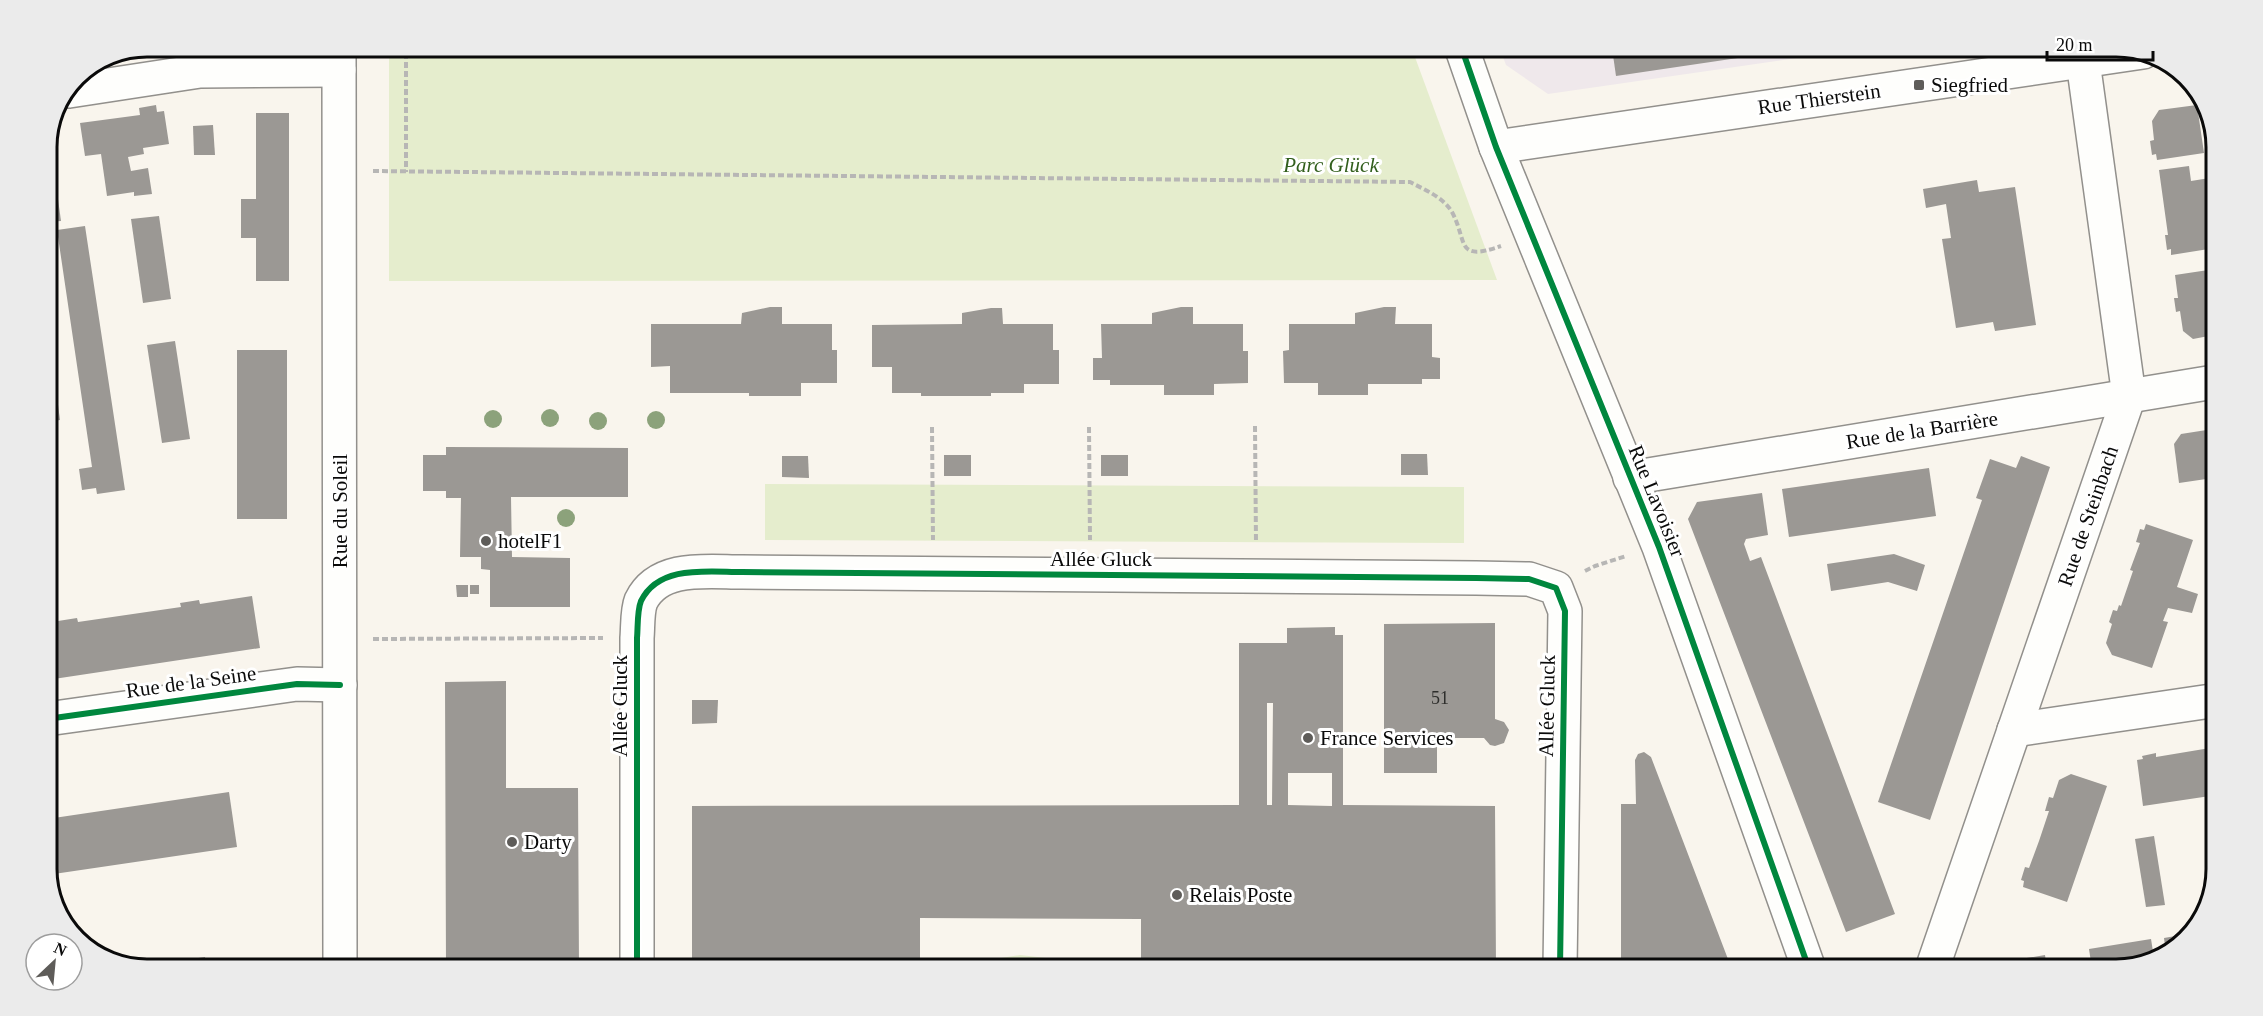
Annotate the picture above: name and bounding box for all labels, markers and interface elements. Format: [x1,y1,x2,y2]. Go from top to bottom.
scale bar [2047,24,2154,62]
text: 20 m [2056,35,2093,55]
place label: Siegfried [1931,73,2008,97]
street label: Rue Thierstein [1756,78,1882,120]
marker: Siegfried [1912,78,1926,92]
park label: Parc Glück [1282,153,1379,177]
street label: Rue de la Barrière [1844,406,2000,454]
street label: Rue Lavoisier [1624,442,1690,560]
street label: Rue de Steinbach [2053,442,2123,589]
street label: Rue du Soleil [328,454,352,568]
place label: hotelF1 [498,529,562,553]
marker: hotelF1 [479,534,493,548]
street label: Allée Gluck [1050,547,1153,571]
street label: Allée Gluck [608,654,632,757]
street label: Allée Gluck [1534,654,1560,757]
street label: Rue de la Seine [124,661,258,703]
house number: 51 [1431,688,1449,708]
place label: France Services [1320,726,1454,750]
marker: France Services [1301,731,1315,745]
place label: Darty [524,830,572,854]
marker: Darty [505,835,519,849]
place label: Relais Poste [1189,883,1292,907]
marker: Relais Poste [1170,888,1184,902]
north arrow [24,932,84,992]
text: N [51,939,70,959]

